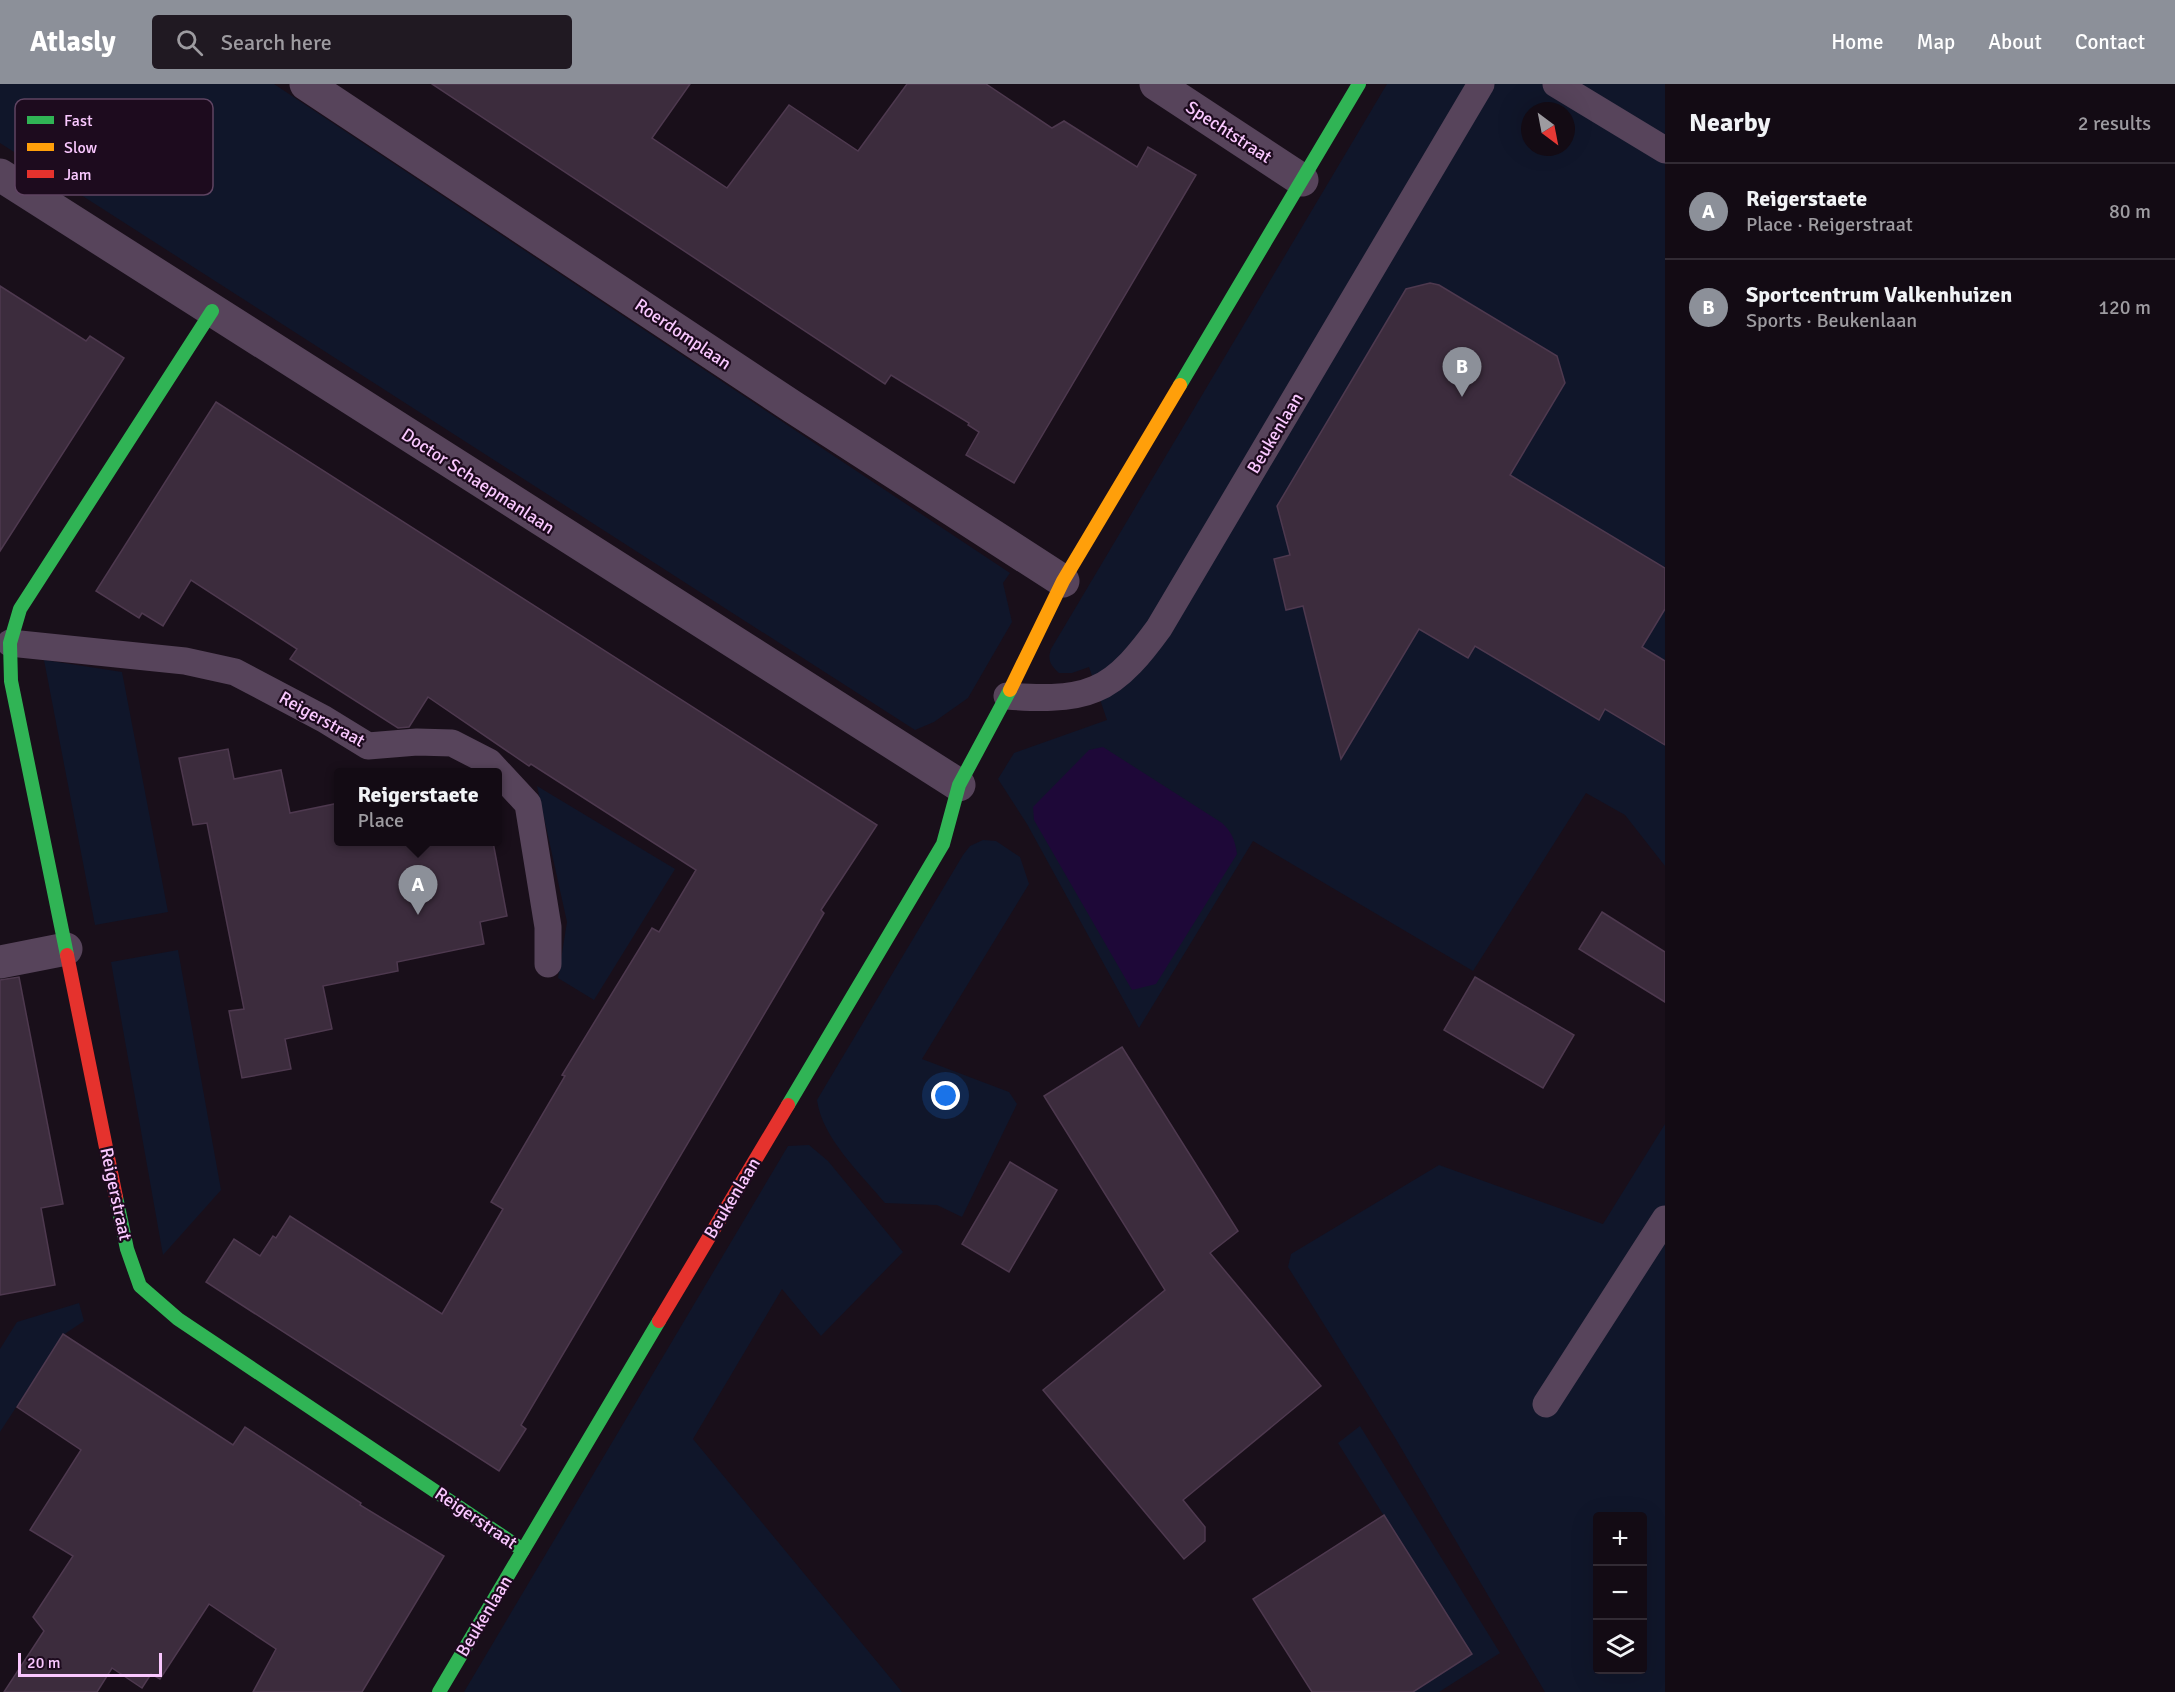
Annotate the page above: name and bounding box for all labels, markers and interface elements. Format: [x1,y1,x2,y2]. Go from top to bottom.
search box [152,15,572,69]
text: Atlasly [30,25,116,59]
icon: search [173,26,206,59]
text: Search here [221,29,332,56]
text: Home [1831,29,1884,55]
text: Map [1917,29,1955,55]
text: About [1988,29,2042,55]
text: Contact [2075,29,2145,55]
street label: Spechtstraat [1182,96,1276,168]
legend [15,99,213,195]
north arrow [1521,102,1575,156]
text: Nearby [1689,107,1770,139]
text: Fast [64,111,93,131]
text: 2 results [2078,111,2151,136]
text: Slow [64,138,98,158]
text: Jam [64,165,92,185]
text: Reigerstaete [1746,185,1867,212]
text: A [1702,199,1715,224]
text: 80 m [2109,199,2151,224]
text: Place · Reigerstraat [1746,212,1913,237]
text: Sportcentrum Valkenhuizen [1746,281,2012,308]
street label: Roerdomplaan [631,294,735,374]
text: B [1702,295,1715,320]
text: 120 m [2098,295,2151,320]
text: Sports · Beukenlaan [1746,308,1917,333]
pin: B [1442,348,1482,397]
street label: Beukenlaan [1242,388,1308,478]
street label: Doctor Schaepmanlaan [397,423,559,539]
street label: Reigerstraat [275,686,369,752]
popup [334,768,502,846]
text: Reigerstaete [357,781,479,808]
text: Place [357,808,404,833]
pin: A [398,866,438,915]
your location [931,1081,960,1110]
street label: Reigerstraat [95,1145,137,1243]
street label: Beukenlaan [699,1153,765,1243]
street label: Reigerstraat [431,1482,521,1554]
map controls [1593,1512,1647,1674]
button: + [1593,1512,1647,1566]
button: − [1593,1566,1647,1620]
street label: Beukenlaan [451,1571,517,1661]
button: layers [1593,1620,1647,1674]
scale bar [18,1650,162,1678]
text: 20 m [27,1653,61,1673]

